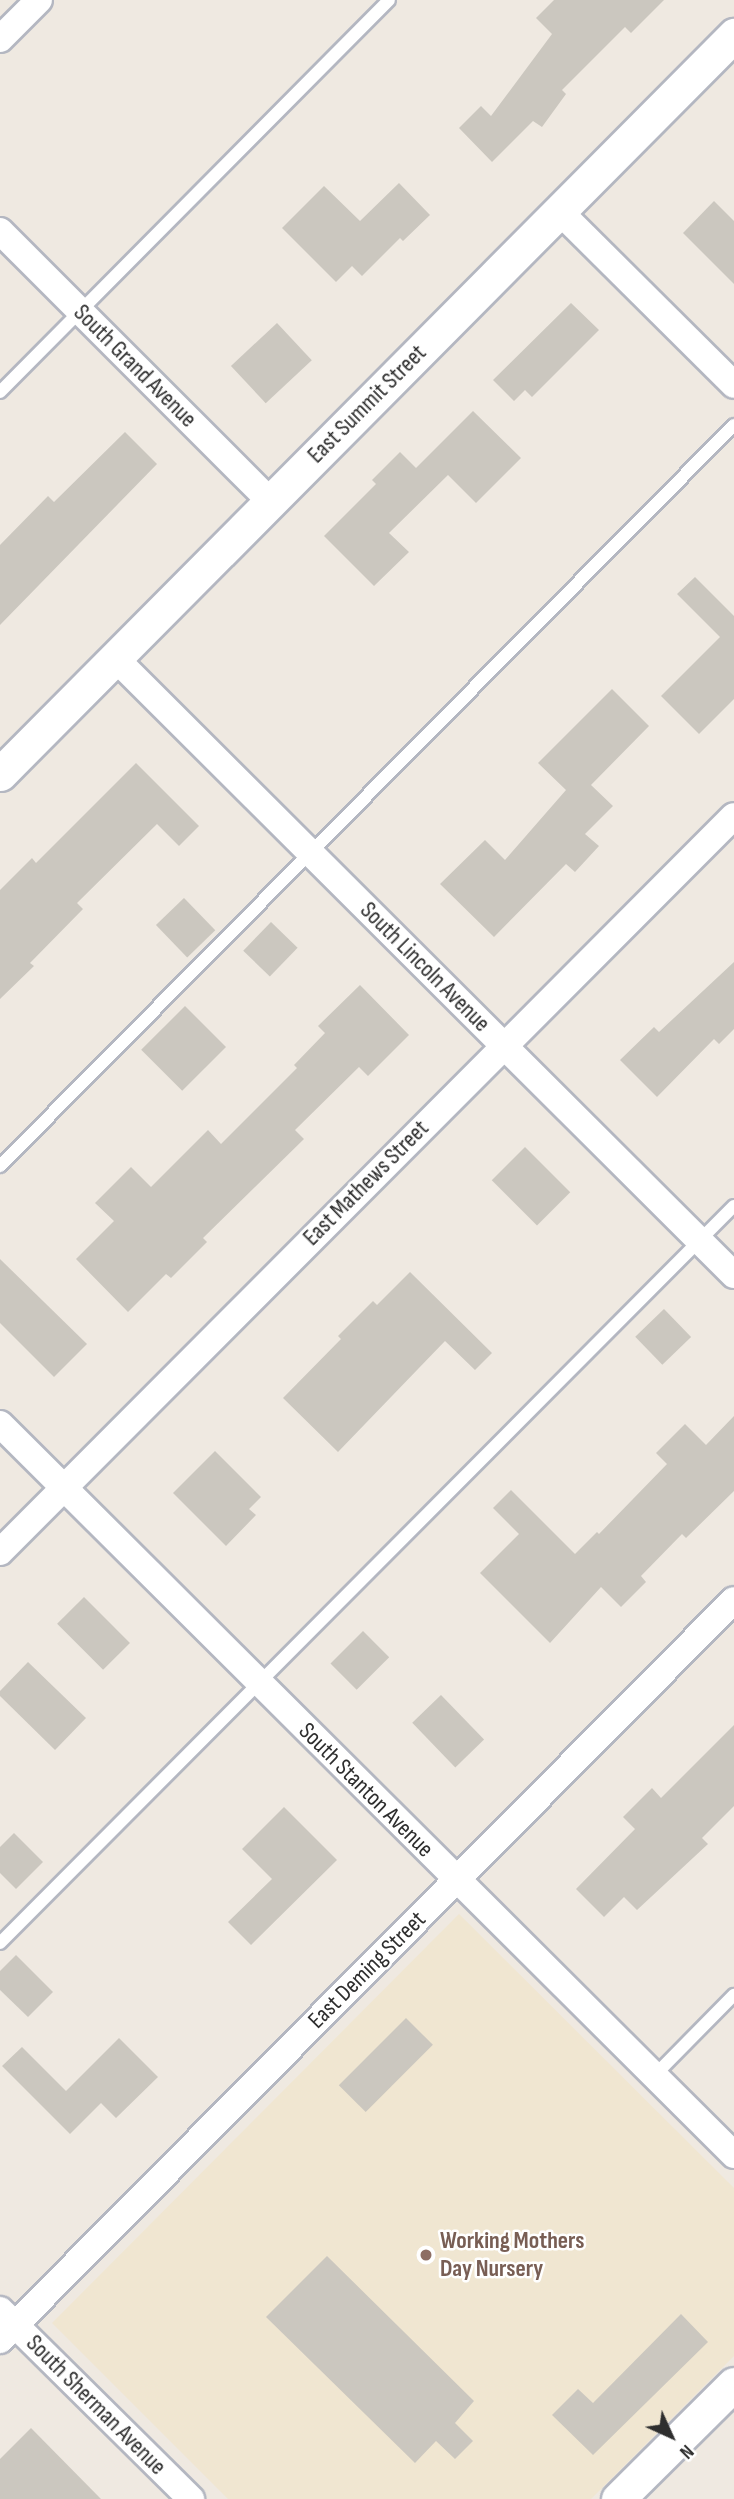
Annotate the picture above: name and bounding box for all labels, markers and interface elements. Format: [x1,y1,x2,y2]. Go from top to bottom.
street label: South Grand Avenue [67,298,203,434]
street label: East Summit Street [302,339,432,469]
street label: South Lincoln Avenue [354,896,496,1038]
street label: East Mathews Street [297,1114,435,1252]
street label: South Stanton Avenue [293,1717,439,1863]
street label: East Deming Street [302,1905,432,2035]
place label: Working Mothers Day Nursery [440,2227,585,2283]
marker: Working Mothers Day Nursery [418,2247,434,2263]
street label: South Sherman Avenue [20,2329,172,2481]
north arrow [636,2401,706,2471]
text: N [674,2439,698,2463]

